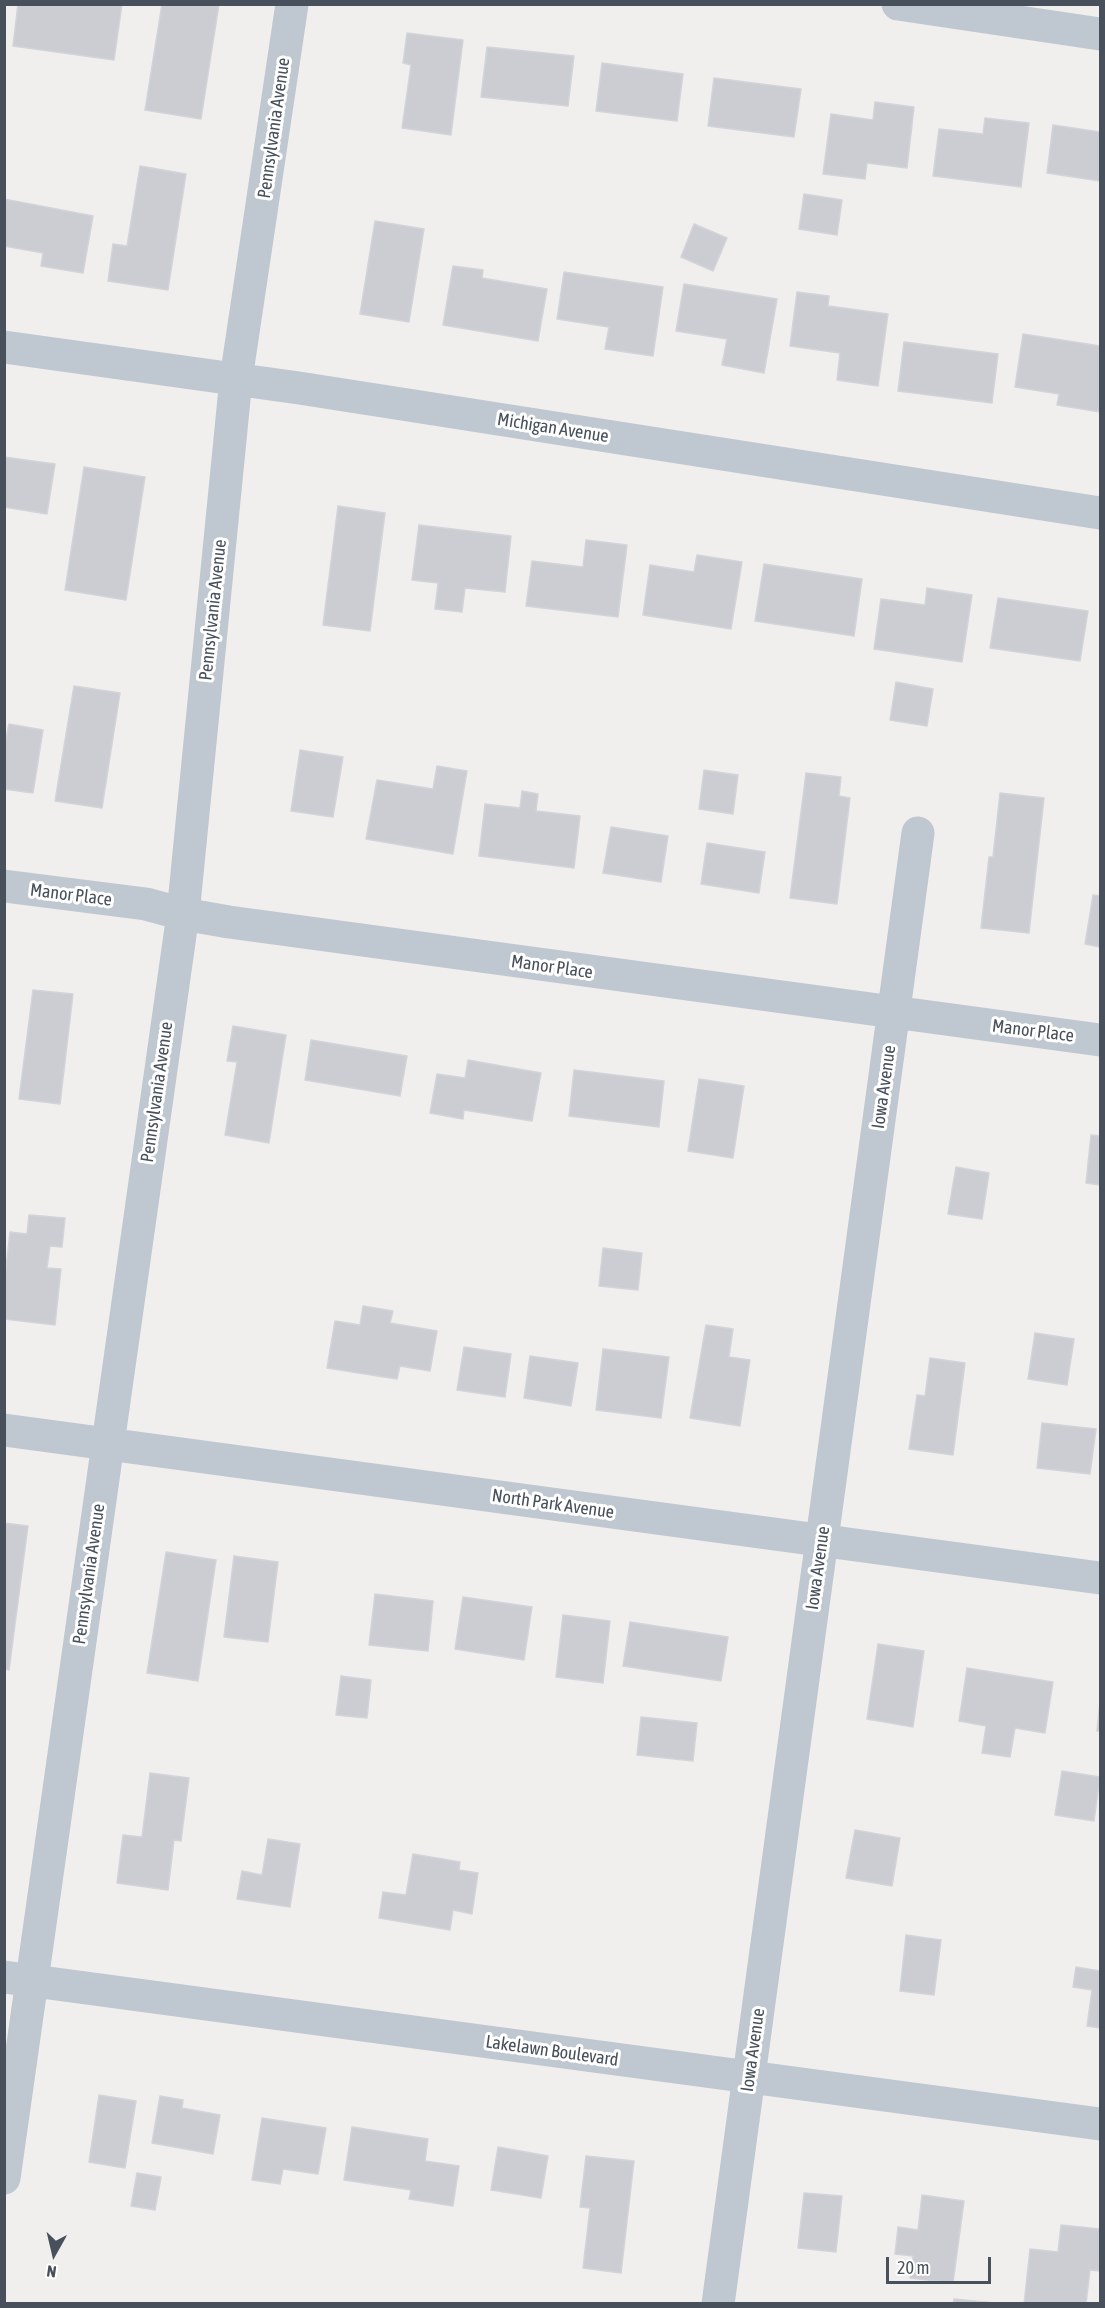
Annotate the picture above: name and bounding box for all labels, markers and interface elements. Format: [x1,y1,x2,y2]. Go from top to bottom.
street label: Pennsylvania Avenue [253,56,295,200]
street label: Michigan Avenue [496,409,610,447]
street label: Pennsylvania Avenue [195,538,231,682]
street label: Manor Place [29,879,113,911]
street label: Manor Place [510,951,594,983]
street label: Manor Place [991,1015,1075,1047]
street label: Pennsylvania Avenue [136,1020,178,1164]
street label: Iowa Avenue [867,1044,901,1130]
street label: North Park Avenue [491,1485,615,1523]
street label: Pennsylvania Avenue [68,1502,110,1646]
street label: Iowa Avenue [801,1525,835,1611]
street label: Iowa Avenue [736,2007,770,2093]
street label: Lakelawn Boulevard [484,2031,620,2071]
north arrow [24,2224,84,2284]
scale bar [889,2245,994,2283]
text: 20 m [897,2257,929,2278]
text: N [46,2262,57,2281]

